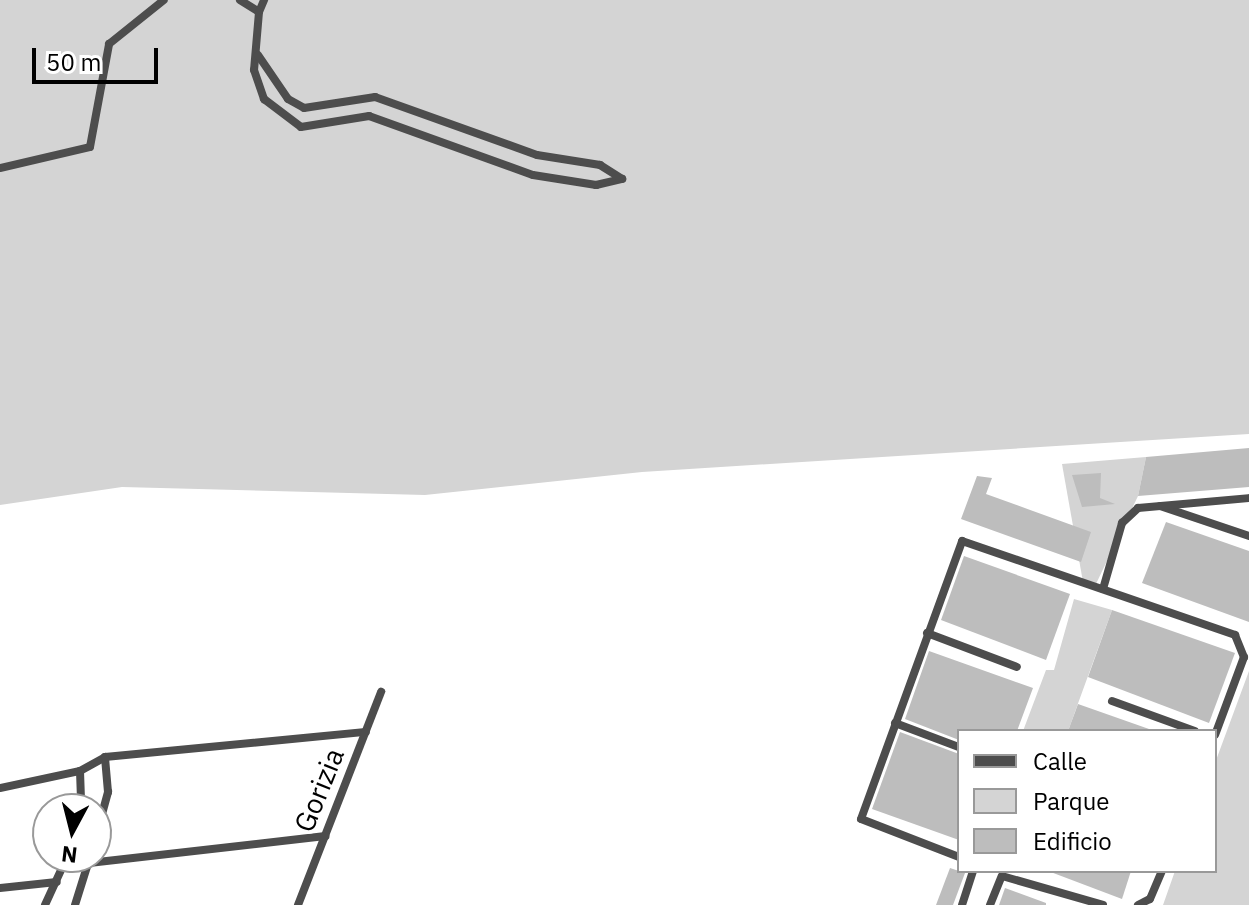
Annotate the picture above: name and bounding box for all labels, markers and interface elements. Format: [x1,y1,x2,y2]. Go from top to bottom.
scale bar [36,32,162,82]
text: 50 m [46,46,101,78]
legend [957,729,1217,873]
street label: Gorizia [287,743,351,837]
text: Calle [1033,745,1087,777]
text: Parque [1033,785,1110,817]
north arrow [32,793,112,873]
text: Edificio [1033,825,1112,857]
text: N [60,840,79,871]

